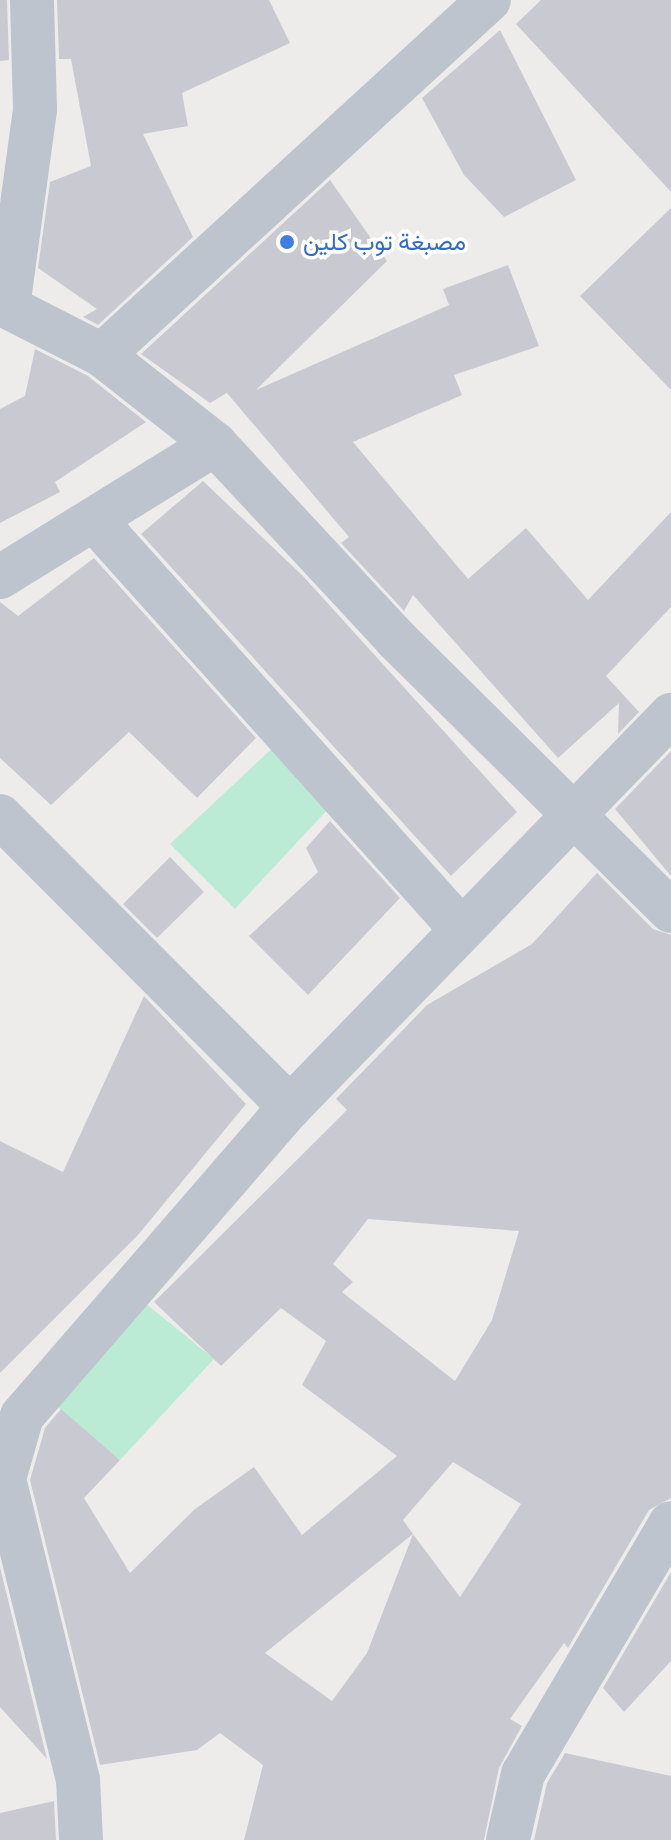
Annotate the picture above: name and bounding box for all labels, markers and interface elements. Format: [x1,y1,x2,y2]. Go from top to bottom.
place label: مصبغة توب كلين [303,228,466,256]
marker: مصبغة توب كلين [278,233,296,251]

